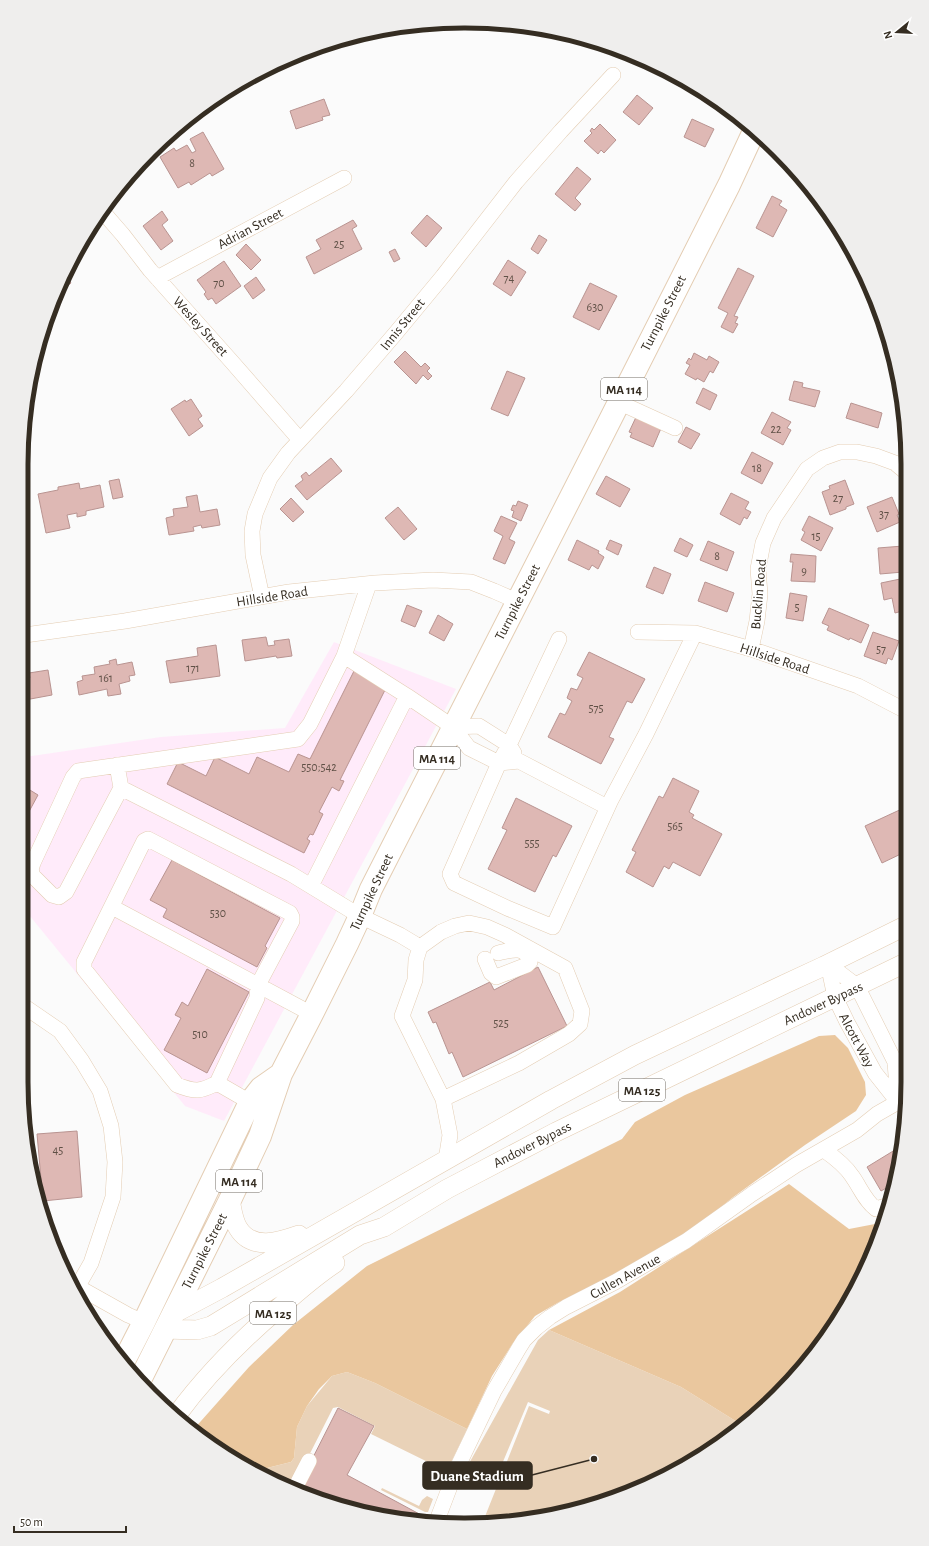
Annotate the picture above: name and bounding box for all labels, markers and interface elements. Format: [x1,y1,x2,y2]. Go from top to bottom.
north arrow [877,12,917,52]
text: N [882,30,894,40]
house number: 8 [189,157,195,169]
street label: Adrian Street [215,206,286,252]
house number: 25 [334,238,344,250]
house number: 74 [504,272,515,284]
street label: Turnpike Street [639,273,689,354]
house number: 70 [213,277,225,289]
street label: Wesley Street [170,294,231,359]
street label: Innis Street [378,296,428,353]
house number: 630 [587,301,603,313]
road number: MA 114 [601,378,647,400]
house number: 22 [771,423,782,435]
house number: 18 [752,462,762,474]
house number: 27 [833,492,843,504]
house number: 37 [879,508,889,520]
house number: 15 [811,530,821,542]
house number: 8 [714,550,720,562]
street label: Bucklin Road [749,558,769,630]
street label: Turnpike Street [493,562,543,643]
house number: 9 [801,565,807,577]
street label: Hillside Road [235,584,309,610]
house number: 5 [794,601,800,613]
street label: Hillside Road [738,641,811,677]
house number: 57 [876,643,886,655]
house number: 171 [186,662,200,674]
house number: 161 [99,672,113,684]
house number: 575 [588,702,604,714]
road number: MA 114 [414,747,460,769]
house number: 550;542 [301,761,337,773]
house number: 565 [667,820,683,832]
house number: 555 [524,837,540,849]
street label: Turnpike Street [348,851,396,933]
house number: 530 [210,907,226,919]
street label: Andover Bypass [782,979,865,1028]
street label: Alcott Way [836,1011,876,1070]
house number: 525 [493,1017,509,1029]
house number: 510 [192,1028,208,1040]
road number: MA 125 [619,1079,665,1101]
street label: Andover Bypass [491,1119,574,1171]
house number: 45 [53,1144,63,1156]
road number: MA 114 [216,1170,262,1192]
street label: Turnpike Street [180,1211,230,1292]
street label: Cullen Avenue [588,1252,663,1302]
road number: MA 125 [250,1302,296,1324]
callout: Duane Stadium [423,1462,532,1489]
text: Duane Stadium [430,1469,524,1484]
scale bar [14,1508,126,1534]
text: 50 m [20,1516,43,1528]

